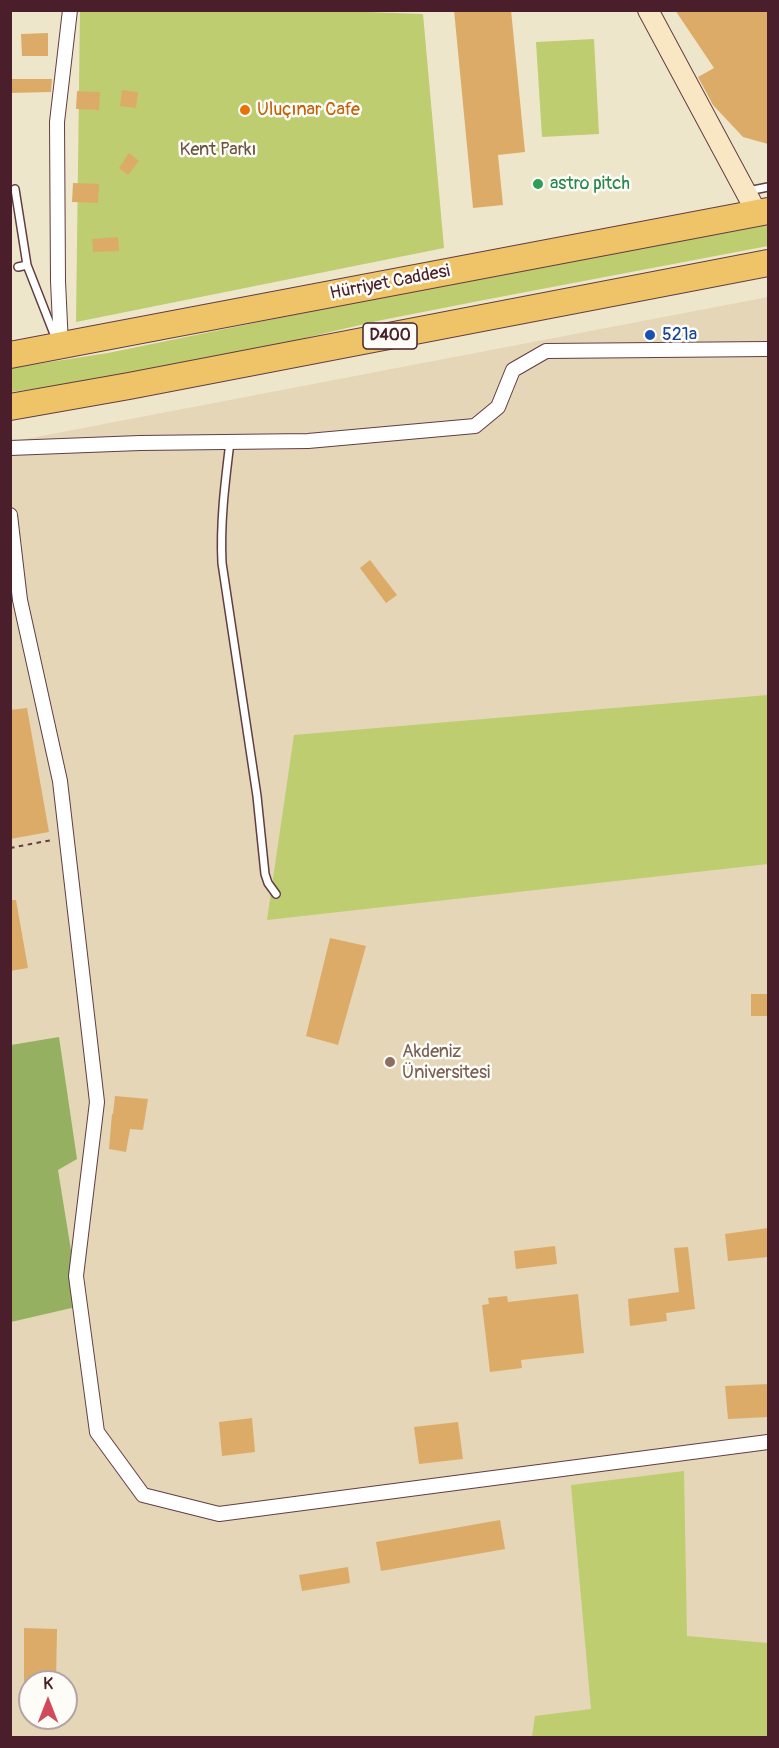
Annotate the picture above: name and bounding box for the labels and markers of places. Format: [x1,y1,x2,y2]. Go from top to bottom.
place label: Uluçınar Cafe [257,99,360,121]
marker: Uluçınar Cafe [238,103,252,117]
place label: astro pitch [550,173,630,195]
marker: astro pitch [531,177,545,191]
place label: 521a [662,324,697,346]
marker: 521a [643,328,657,342]
place label: Akdeniz Üniversitesi [402,1041,490,1084]
marker: Akdeniz Üniversitesi [383,1055,397,1069]

